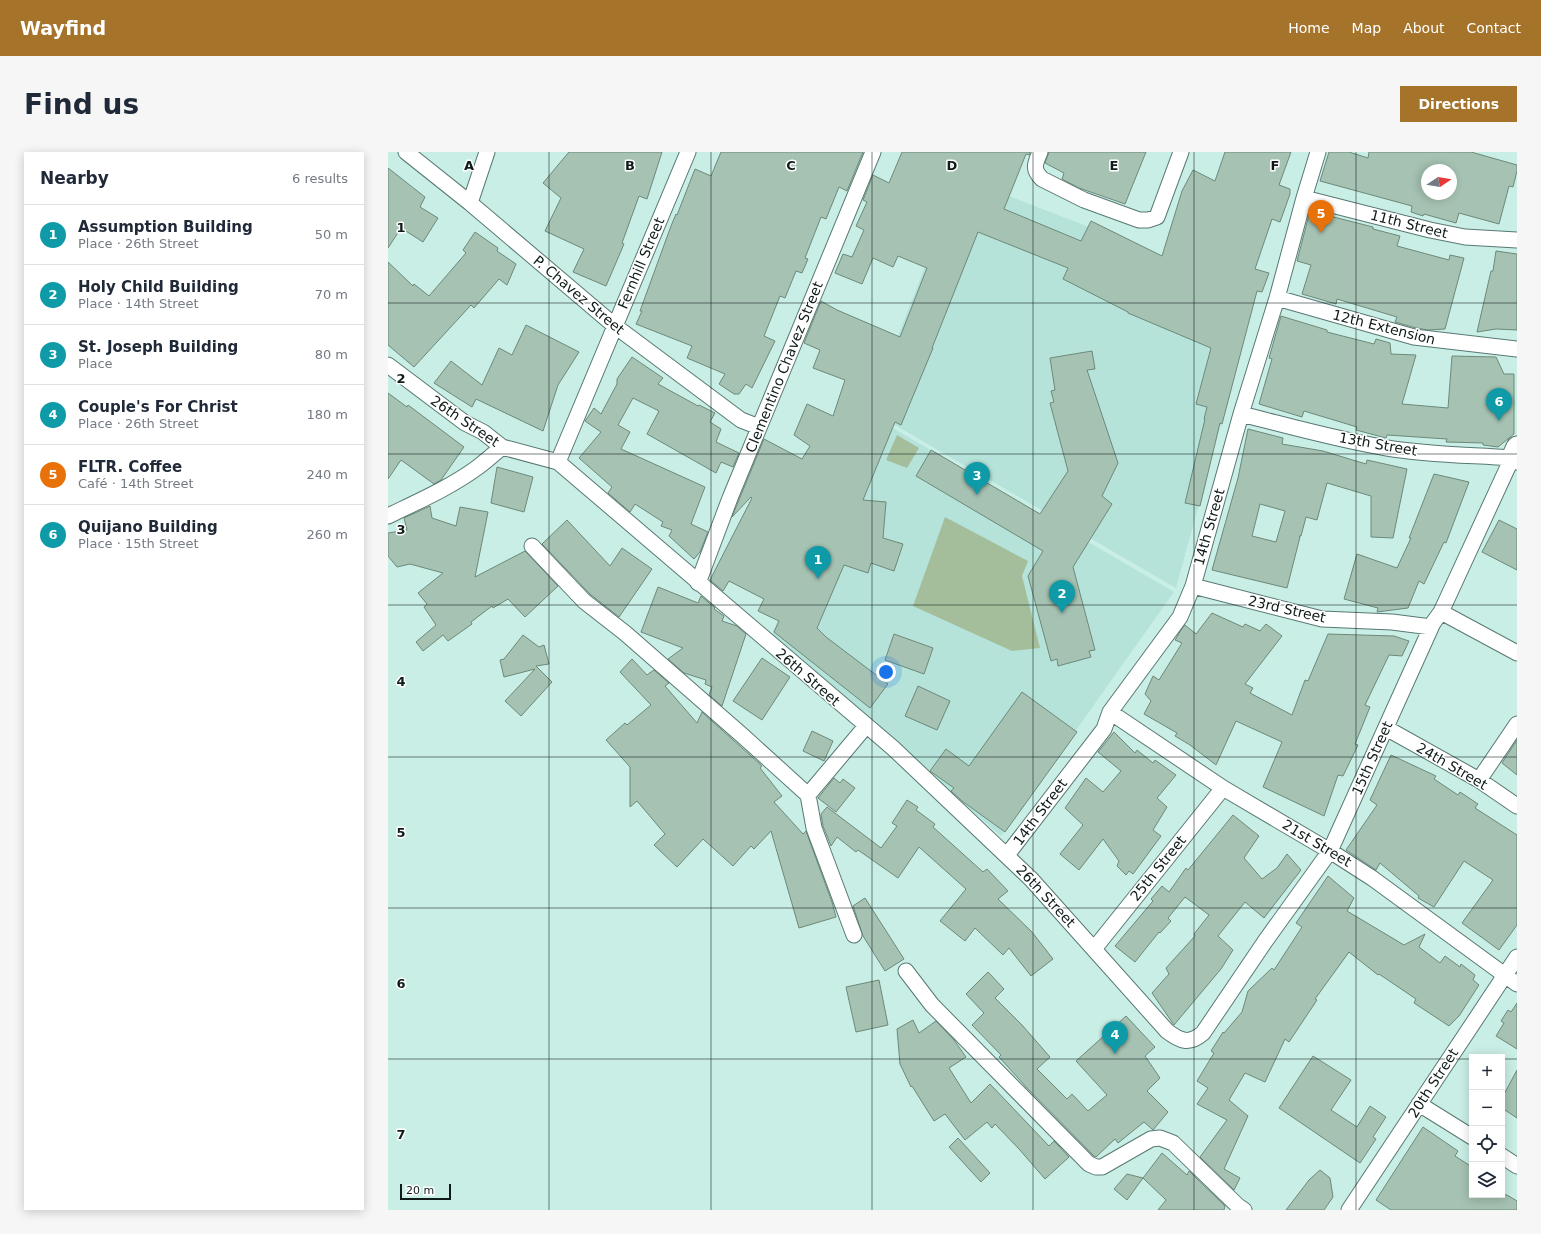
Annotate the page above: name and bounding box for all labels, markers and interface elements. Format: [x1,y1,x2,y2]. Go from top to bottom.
text: Wayfind [20,17,106,39]
text: Home [1288,20,1330,36]
text: Map [1352,20,1381,36]
text: About [1403,20,1445,36]
text: Contact [1467,20,1521,36]
button: Directions [1400,86,1517,122]
text: Find us [24,88,139,121]
text: A [464,158,474,173]
text: B [625,158,635,173]
text: C [786,158,796,173]
text: D [947,158,958,173]
text: E [1110,158,1118,173]
text: F [1271,158,1279,173]
north arrow [1421,164,1457,200]
text: Nearby [40,168,109,188]
text: 6 results [292,171,348,186]
pin: 5 [1308,200,1334,233]
street label: 11th Street [1369,207,1450,241]
street label: Fernhill Street [615,214,668,311]
text: Assumption Building [78,218,253,236]
text: 1 [396,220,406,235]
text: 1 [48,227,58,242]
text: 50 m [315,227,348,242]
text: Place · 26th Street [78,236,198,251]
street label: P. Chavez Street [530,252,628,338]
text: Holy Child Building [78,278,239,296]
street label: Clementino Chavez Street [742,279,826,455]
text: 2 [48,287,58,302]
text: 70 m [315,287,348,302]
text: Place · 14th Street [78,296,198,311]
street label: 12th Extension [1331,306,1437,348]
text: St. Joseph Building [78,338,238,356]
text: 3 [48,347,58,362]
text: 80 m [315,347,348,362]
text: Place [78,356,113,371]
text: 2 [396,371,406,386]
pin: 6 [1486,388,1512,421]
street label: 26th Street [428,392,503,450]
text: Couple's For Christ [78,398,238,416]
text: 4 [48,407,58,422]
text: 180 m [306,407,348,422]
text: Place · 26th Street [78,416,198,431]
street label: 13th Street [1338,429,1419,459]
text: FLTR. Coffee [78,458,182,476]
pin: 3 [964,462,990,495]
text: 5 [48,467,58,482]
text: 240 m [306,467,348,482]
text: Café · 14th Street [78,476,194,491]
street label: 14th Street [1190,486,1228,567]
text: Quijano Building [78,518,218,536]
text: 3 [396,522,406,537]
text: 6 [48,527,58,542]
text: 260 m [306,527,348,542]
text: Place · 15th Street [78,536,198,551]
pin: 1 [805,546,831,579]
pin: 2 [1049,580,1075,613]
street label: 23rd Street [1247,592,1328,626]
street label: 26th Street [773,645,844,709]
your location [876,662,896,682]
text: 4 [396,674,406,689]
street label: 15th Street [1349,718,1396,797]
street label: 24th Street [1414,739,1491,793]
street label: 14th Street [1010,775,1071,848]
street label: 21st Street [1280,816,1355,870]
text: 5 [396,825,406,840]
street label: 25th Street [1127,832,1189,904]
street label: 26th Street [1013,862,1079,931]
text: 6 [396,976,406,991]
pin: 4 [1102,1021,1128,1054]
street label: 20th Street [1405,1045,1462,1121]
map controls [1469,1054,1505,1198]
button: + [1469,1054,1505,1090]
button: − [1469,1090,1505,1126]
button: locate [1469,1126,1505,1162]
text: 7 [396,1127,406,1142]
button: layers [1469,1162,1505,1198]
scale bar [400,1182,451,1201]
text: 20 m [406,1184,434,1197]

